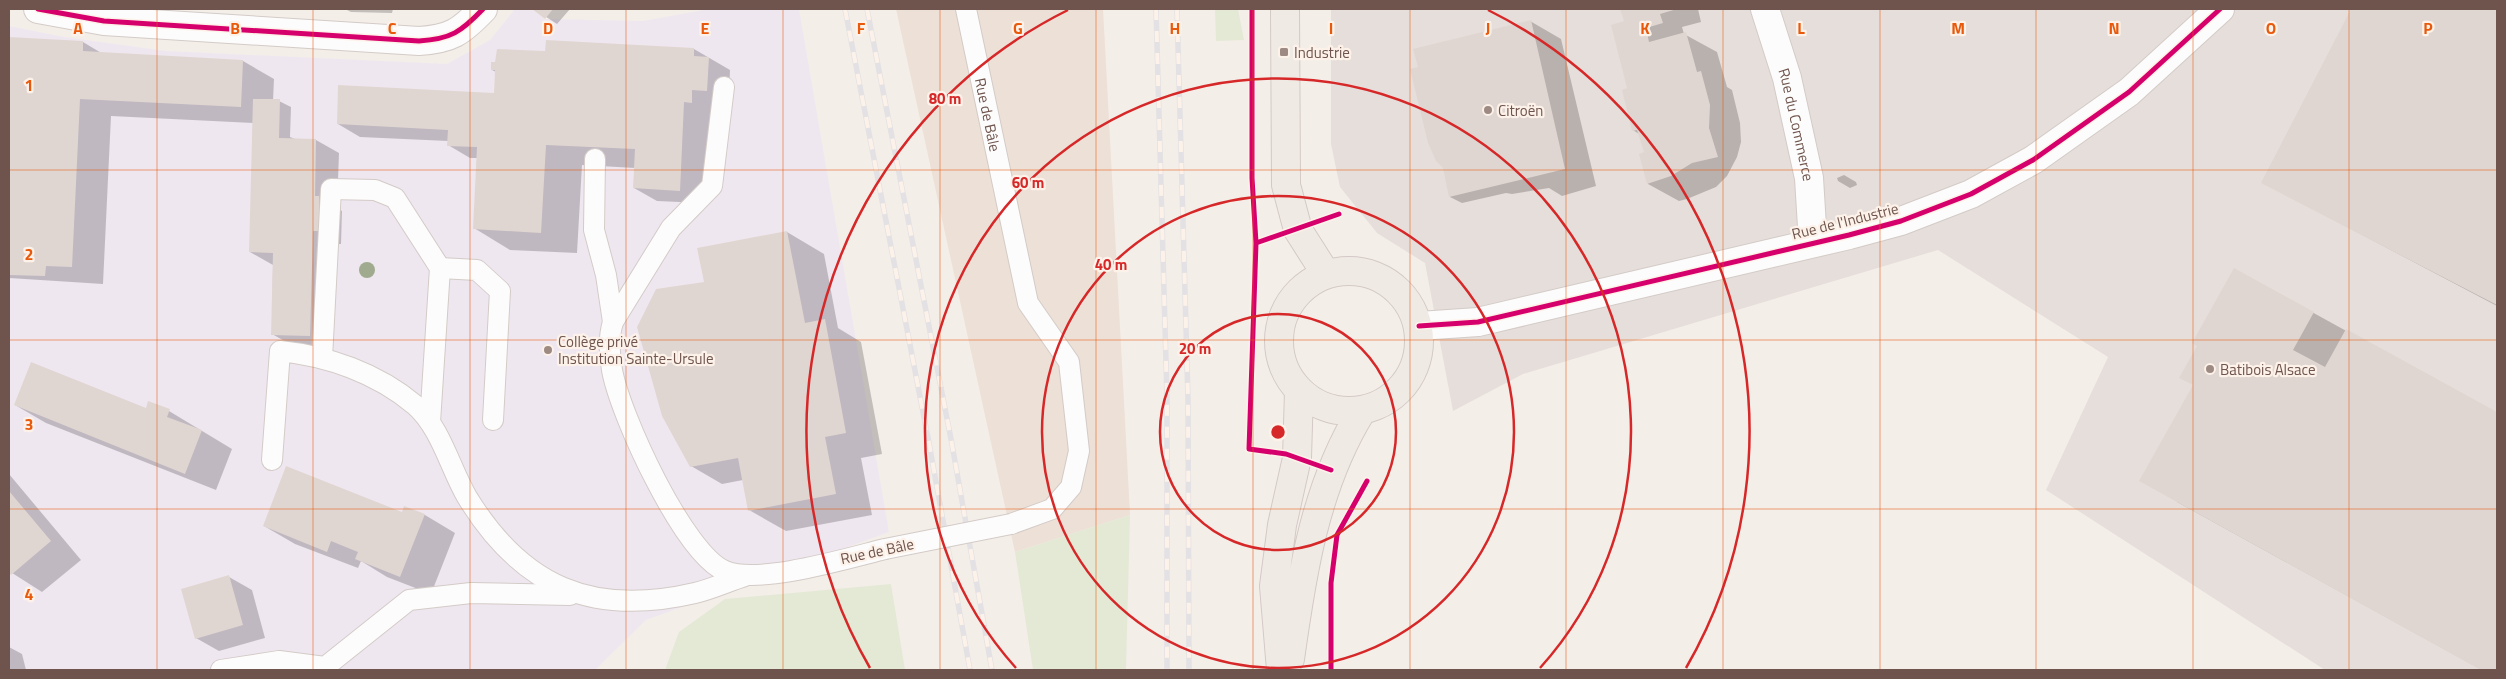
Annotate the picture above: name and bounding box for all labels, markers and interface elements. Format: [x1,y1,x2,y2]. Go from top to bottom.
text: A [73,16,83,40]
text: B [230,16,240,40]
text: C [388,16,397,40]
text: D [543,16,553,40]
text: E [701,16,710,40]
text: F [857,16,866,40]
text: G [1013,16,1023,40]
text: H [1170,16,1180,40]
text: I [1329,16,1333,40]
text: J [1486,16,1490,40]
text: K [1640,16,1650,40]
text: L [1797,16,1805,40]
text: M [1951,16,1965,40]
text: N [2108,16,2120,40]
text: O [2266,16,2276,40]
text: P [2423,16,2433,40]
place label: Industrie [1294,41,1350,64]
marker: Industrie [1278,46,1290,58]
street label: Rue du Commerce [1773,65,1821,183]
text: 1 [25,73,33,97]
street label: Rue de Bâle [969,76,1007,154]
text: 80 m [929,87,961,110]
place label: Citroën [1498,99,1543,122]
marker: Citroën [1482,104,1494,116]
text: 60 m [1012,171,1044,194]
street label: Rue de l'Industrie [1789,197,1901,245]
text: 2 [25,242,33,266]
text: 40 m [1095,253,1127,276]
place label: Collège privé Institution Sainte-Ursule [558,330,714,370]
text: 20 m [1179,337,1211,360]
marker: Collège privé Institution Sainte-Ursule [542,344,554,356]
place label: Batibois Alsace [2220,358,2316,381]
marker: Batibois Alsace [2204,363,2216,375]
text: 3 [25,412,33,436]
centre of rings [1269,423,1287,441]
street label: Rue de Bâle [838,532,916,570]
text: 4 [25,582,34,606]

